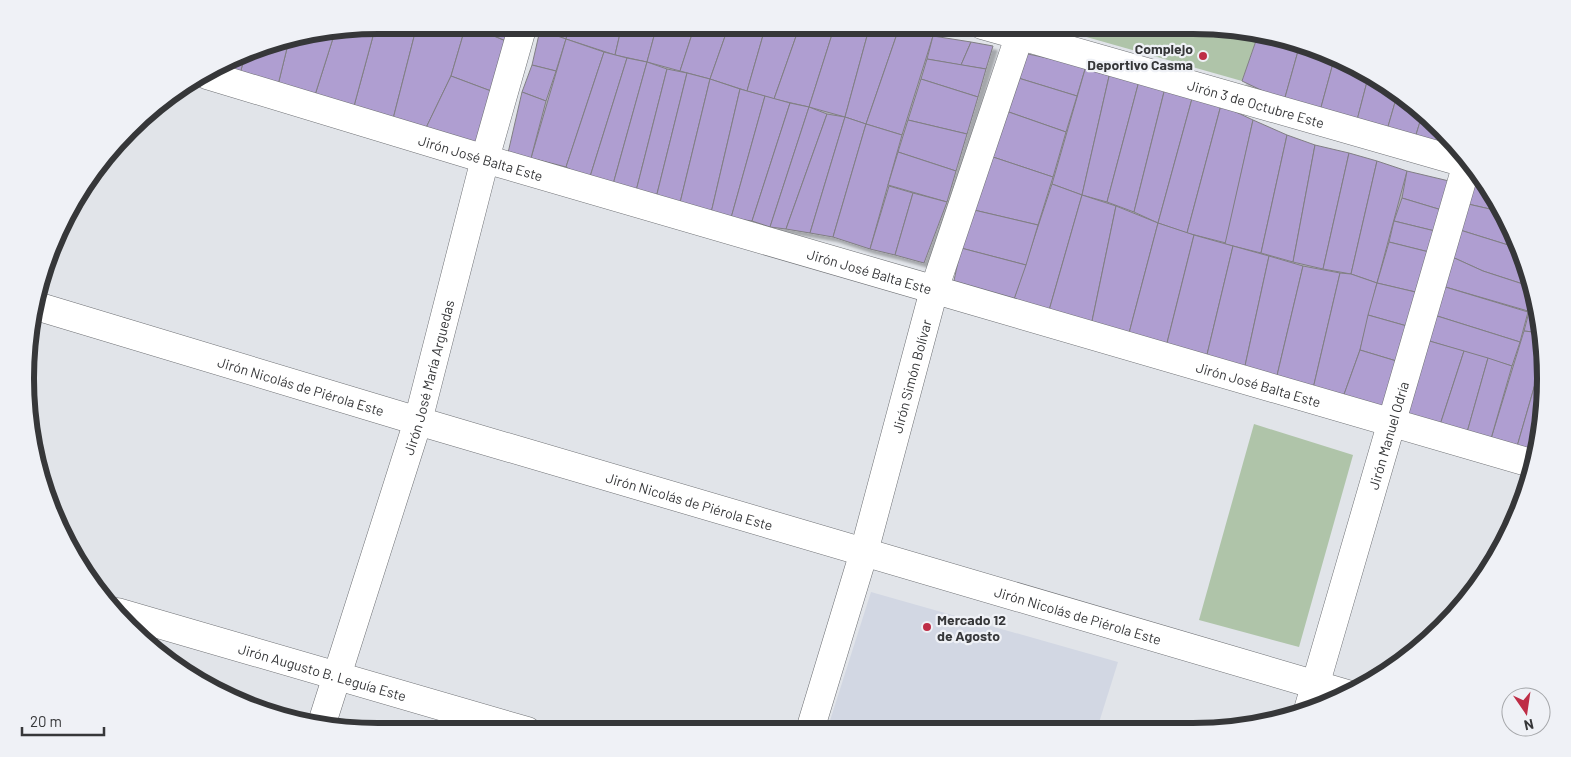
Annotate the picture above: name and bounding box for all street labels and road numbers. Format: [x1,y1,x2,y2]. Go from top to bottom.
street label: Jirón 3 de Octubre Este [1186,76,1326,131]
street label: Jirón José Balta Este [417,131,545,184]
street label: Jirón José Balta Este [805,245,934,297]
street label: Jirón José María Arguedas [399,298,457,457]
street label: Jirón Simón Bolívar [888,317,934,435]
street label: Jirón Nicolás de Piérola Este [216,353,386,419]
street label: Jirón José Balta Este [1194,358,1323,410]
street label: Jirón Manuel Odría [1364,379,1412,491]
street label: Jirón Nicolás de Piérola Este [604,468,775,533]
street label: Jirón Nicolás de Piérola Este [993,582,1163,648]
street label: Jirón Augusto B. Leguía Este [237,639,408,704]

